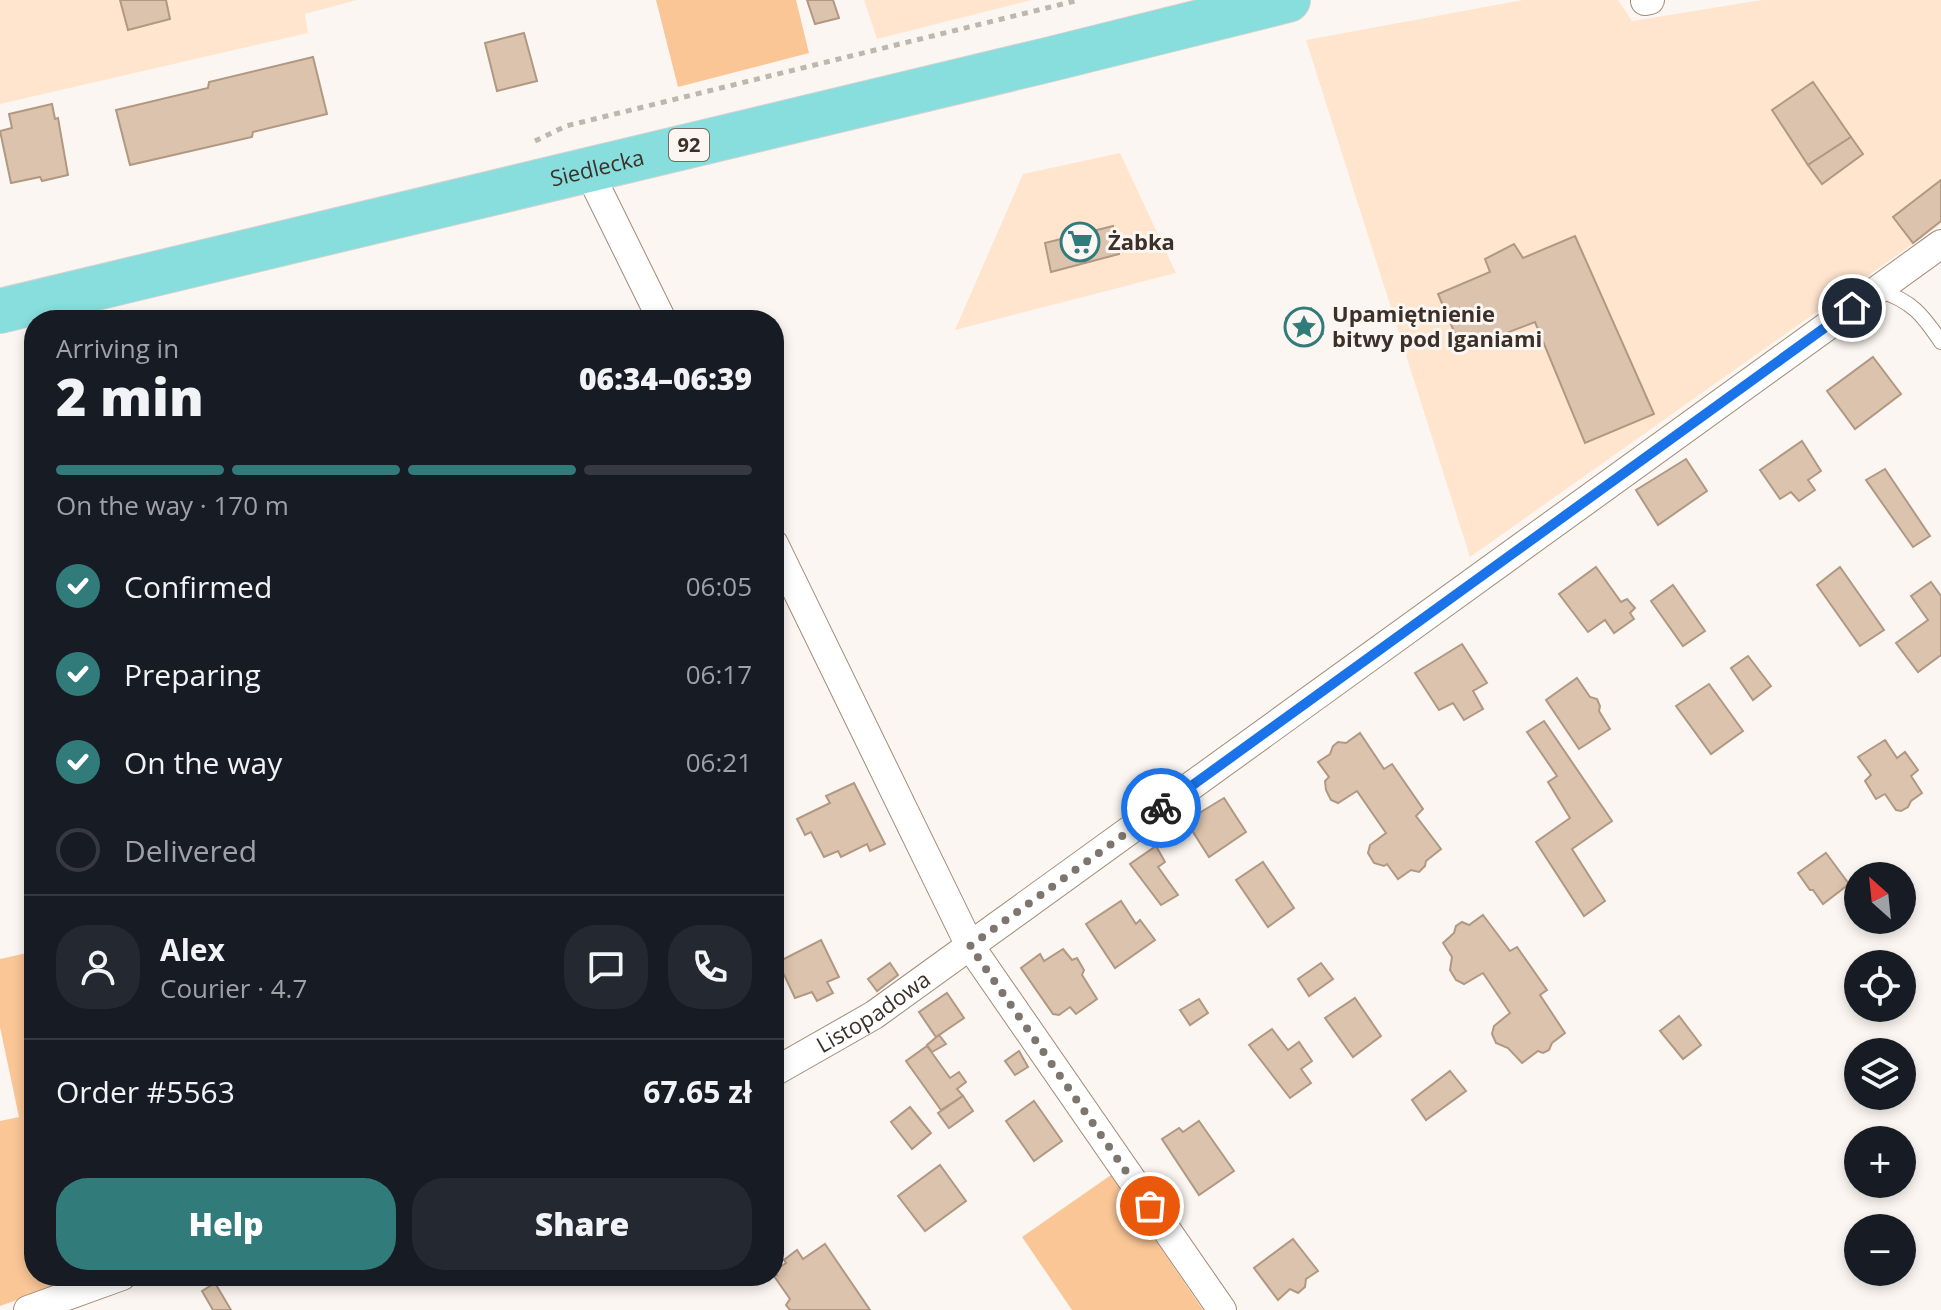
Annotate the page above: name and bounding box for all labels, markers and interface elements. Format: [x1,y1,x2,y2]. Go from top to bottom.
road number: 92 [669,129,709,161]
street label: Siedlecka [547,141,647,193]
supermarket icon: Żabka [1059,221,1101,263]
place label: Żabka [1108,226,1175,256]
pin [1818,274,1886,342]
icon: home [1830,286,1874,330]
place label: Upamiętnienie bitwy pod Iganiami [1332,298,1542,353]
place icon: Upamiętnienie bitwy pod Iganiami [1283,306,1325,348]
text: Arriving in [56,330,179,366]
text: 06:34–06:39 [579,358,752,399]
text: 2 min [56,360,204,431]
text: On the way · 170 m [56,487,289,523]
icon: check [56,564,100,608]
text: Confirmed [124,566,272,607]
text: 06:05 [686,568,752,604]
icon: check [56,652,100,696]
text: Preparing [124,654,261,695]
text: 06:17 [686,656,752,692]
icon: check [56,740,100,784]
text: On the way [124,742,282,783]
text: 06:21 [686,744,752,780]
courier [1121,768,1201,848]
icon: bike [1139,786,1183,830]
text: Delivered [124,830,257,871]
north arrow [1844,862,1916,934]
map controls [1844,862,1916,1286]
button: person [56,925,140,1009]
button: chat [564,925,648,1009]
button: phone [668,925,752,1009]
text: Alex [160,929,225,970]
button: locate [1844,950,1916,1022]
street label: Listopadowa [810,963,936,1059]
text: Courier · 4.7 [160,970,307,1006]
button: layers [1844,1038,1916,1110]
text: Order #5563 [56,1071,235,1112]
text: 67.65 zł [643,1071,752,1112]
button: + [1844,1126,1916,1198]
pin [1116,1172,1184,1240]
button: Help [56,1178,396,1270]
button: Share [412,1178,752,1270]
icon: bag [1128,1184,1172,1228]
button: − [1844,1214,1916,1286]

